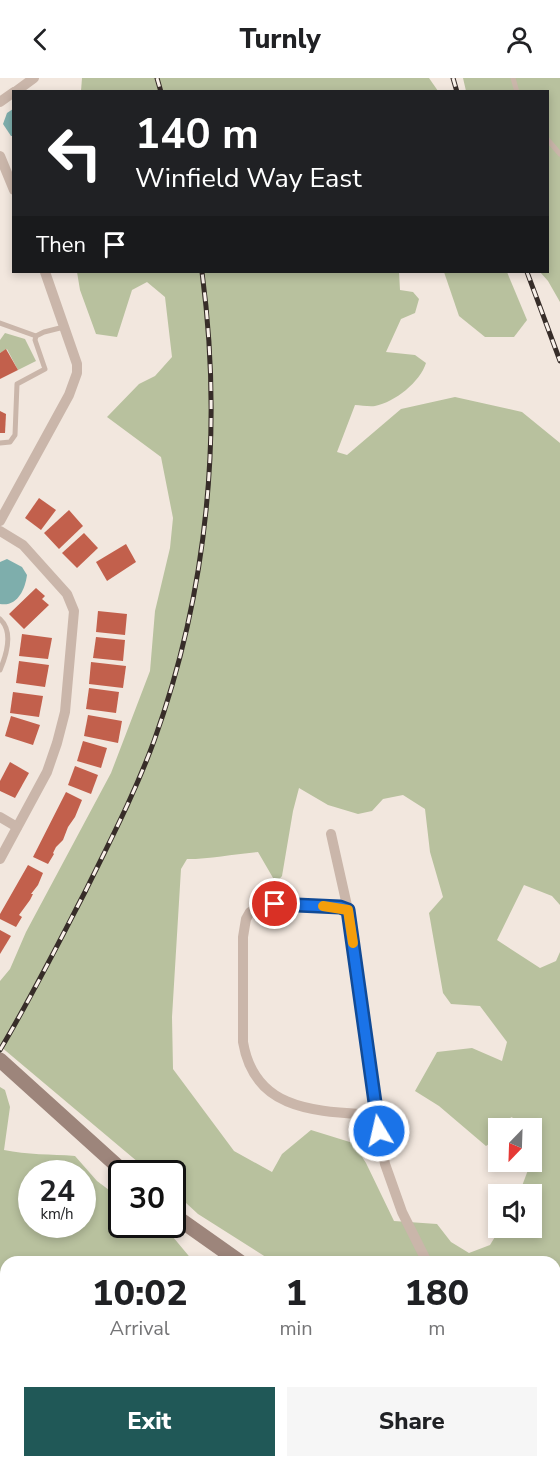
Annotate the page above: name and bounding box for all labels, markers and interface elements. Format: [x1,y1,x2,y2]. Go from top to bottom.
text: Turnly [239,21,321,58]
icon: back [24,23,57,56]
icon: person [503,23,536,56]
text: 140 m [135,106,259,163]
icon: left [36,114,114,192]
text: Winfield Way East [135,160,362,197]
icon: arrive [98,228,131,261]
text: Then [36,230,86,260]
pin [249,878,300,929]
icon: arrive [258,887,291,920]
position arrow [347,1099,411,1163]
north arrow [488,1118,542,1172]
map controls [488,1118,542,1238]
speed limit sign: 30 [108,1160,186,1238]
text: 24 [39,1171,75,1212]
button: sound [488,1184,542,1238]
text: km/h [40,1204,74,1224]
text: 10:02 [92,1269,188,1318]
text: 1 [285,1269,307,1318]
text: 180 [404,1269,469,1318]
text: Arrival [110,1315,170,1342]
text: min [279,1315,313,1342]
text: m [428,1315,445,1342]
button: Exit [24,1387,275,1456]
button: Share [287,1387,537,1456]

